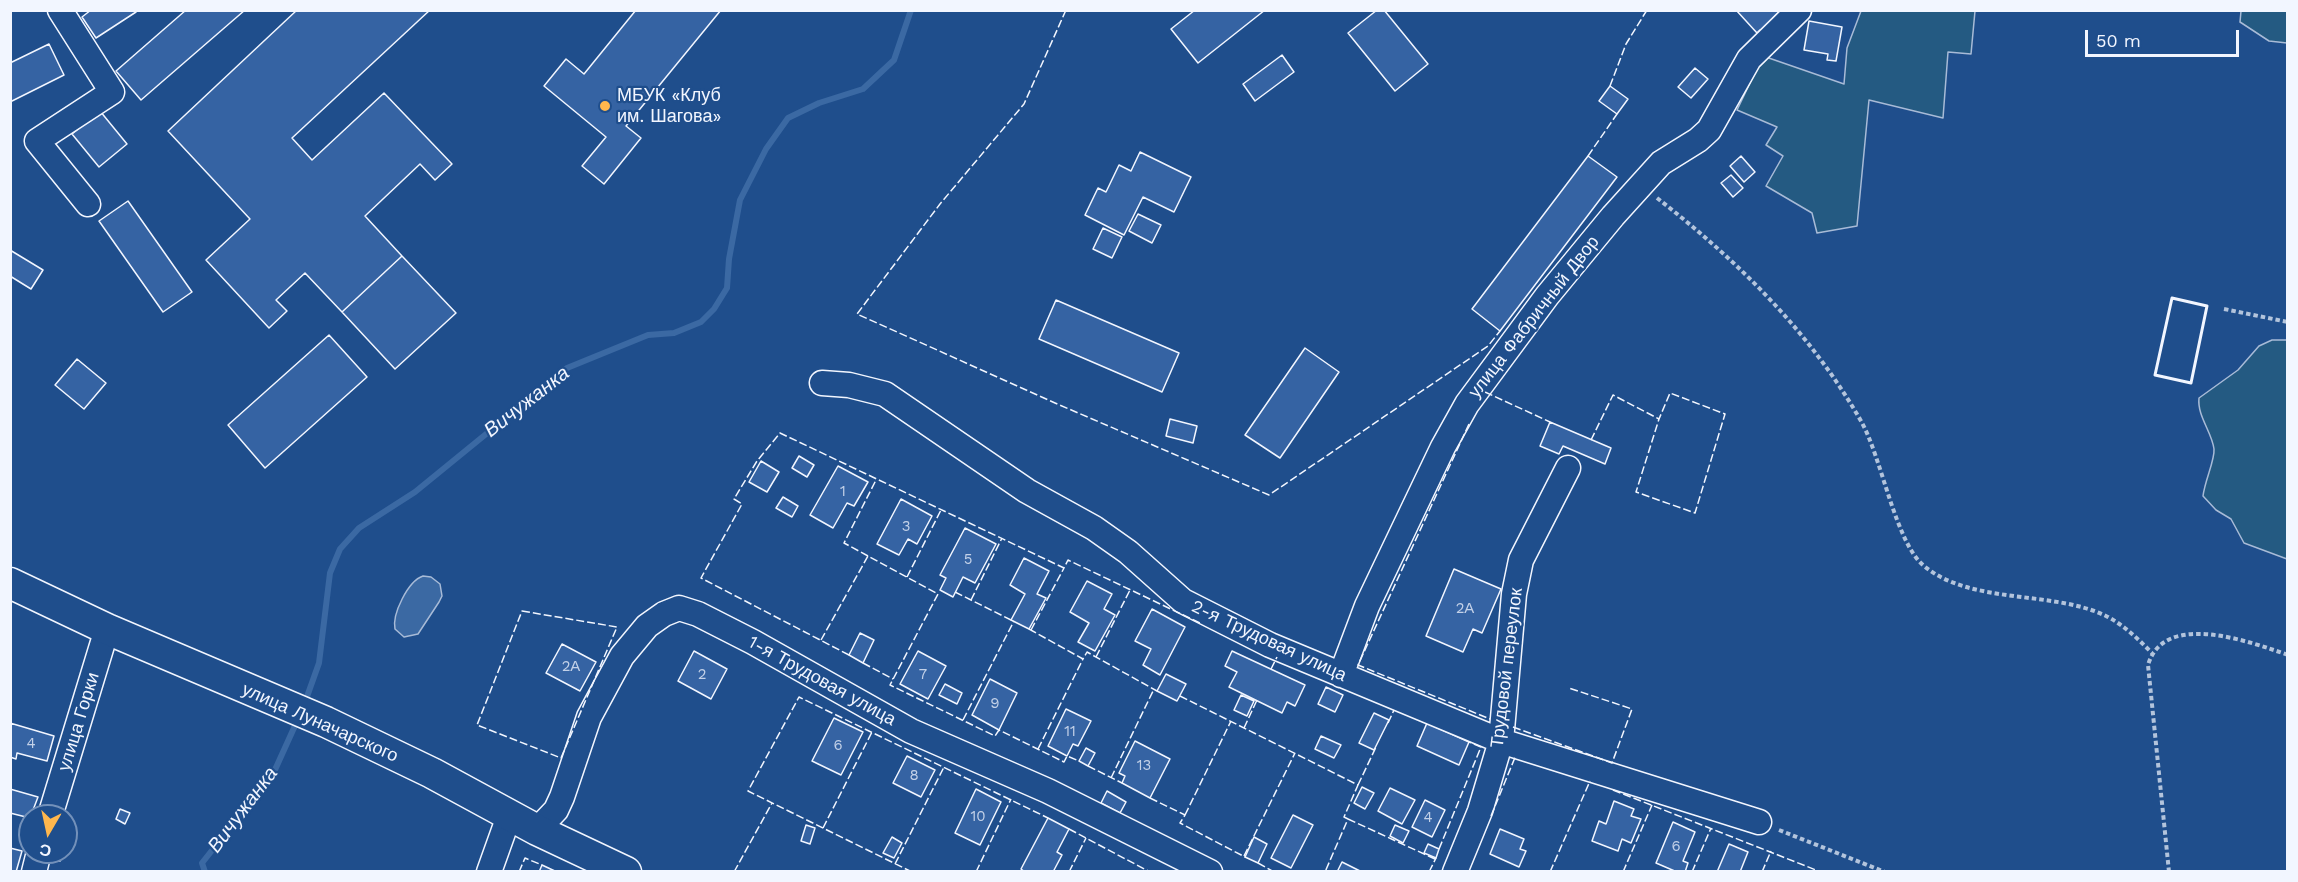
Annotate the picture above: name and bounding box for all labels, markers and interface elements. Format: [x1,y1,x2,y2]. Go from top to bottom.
scale bar [2088,18,2242,56]
text: 50 m [2096,30,2141,51]
place label: МБУК «Клуб им. Шагова» [617,85,721,128]
marker: МБУК «Клуб им. Шагова» [598,99,612,113]
street label: улица Фабричный Двор [1464,232,1604,402]
water label: Вичужанка [480,361,574,443]
house number: 1 [840,483,846,501]
house number: 3 [902,518,910,536]
house number: 5 [964,551,972,569]
street label: Трудовой переулок [1486,587,1528,749]
street label: 2-я Трудовая улица [1188,596,1350,686]
house number: 2А [1456,600,1474,618]
street label: 1-я Трудовая улица [744,631,900,731]
house number: 2А [562,658,580,676]
house number: 2 [698,666,706,684]
house number: 7 [919,666,927,684]
street label: улица Горки [54,670,104,774]
street label: улица Луначарского [238,679,402,767]
house number: 9 [990,695,1000,713]
house number: 11 [1064,723,1076,741]
house number: 4 [26,735,36,753]
house number: 6 [833,737,843,755]
house number: 13 [1137,757,1151,775]
water label: Вичужанка [203,762,283,858]
house number: 8 [909,767,919,785]
north arrow [18,804,78,864]
house number: 10 [970,808,986,826]
house number: 4 [1423,809,1433,827]
house number: 6 [1671,838,1681,856]
text: С [38,840,53,861]

